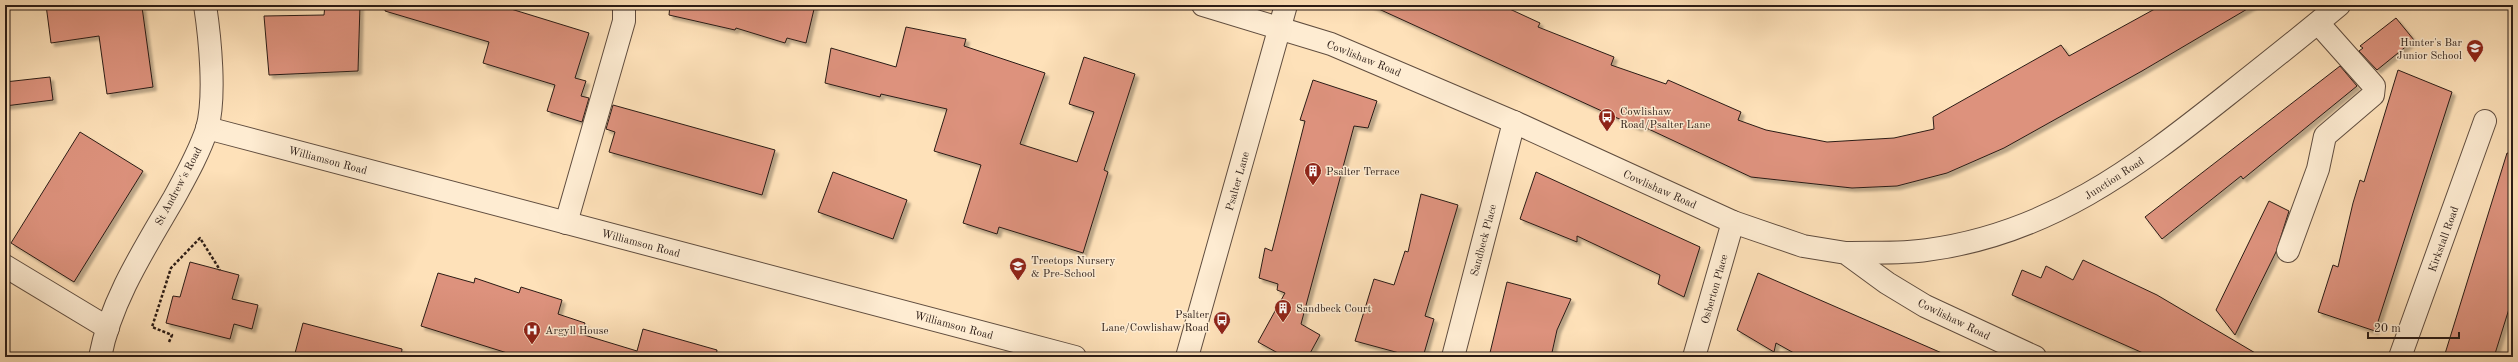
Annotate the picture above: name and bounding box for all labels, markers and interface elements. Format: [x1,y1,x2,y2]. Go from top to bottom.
place label: Hunter's Bar Junior School [2397,38,2462,62]
school or university icon: Hunter's Bar Junior School [2465,38,2485,63]
street label: Cowlishaw Road [1325,39,1402,79]
bus stop icon: Cowlishaw Road/Psalter Lane [1597,107,1617,132]
place label: Cowlishaw Road/Psalter Lane [1620,107,1710,131]
street label: St Andrew's Road [154,146,205,228]
street label: Williamson Road [287,146,368,177]
street label: Psalter Lane [1225,151,1252,212]
street label: Junction Road [2083,156,2147,202]
building icon: Psalter Terrace [1303,161,1323,186]
place label: Psalter Terrace [1326,167,1400,178]
street label: Cowlishaw Road [1621,169,1698,212]
street label: Sandbeck Place [1470,203,1499,278]
street label: Kirkstall Road [2427,205,2461,274]
street label: Williamson Road [600,229,681,260]
street label: Osberton Place [1700,253,1731,325]
school or university icon: Treetops Nursery & Pre-School [1008,256,1028,281]
place label: Treetops Nursery & Pre-School [1031,256,1116,280]
building icon: Sandbeck Court [1273,298,1293,323]
street label: Cowlishaw Road [1915,298,1992,343]
place label: Sandbeck Court [1296,304,1371,315]
place label: Psalter Lane/Cowlishaw Road [1101,310,1209,334]
bus stop icon: Psalter Lane/Cowlishaw Road [1212,310,1232,335]
street label: Williamson Road [913,311,994,342]
scale bar [2368,314,2459,340]
hospital icon: Argyll House [522,320,542,345]
text: 20 m [2374,323,2401,335]
place label: Argyll House [545,326,609,337]

